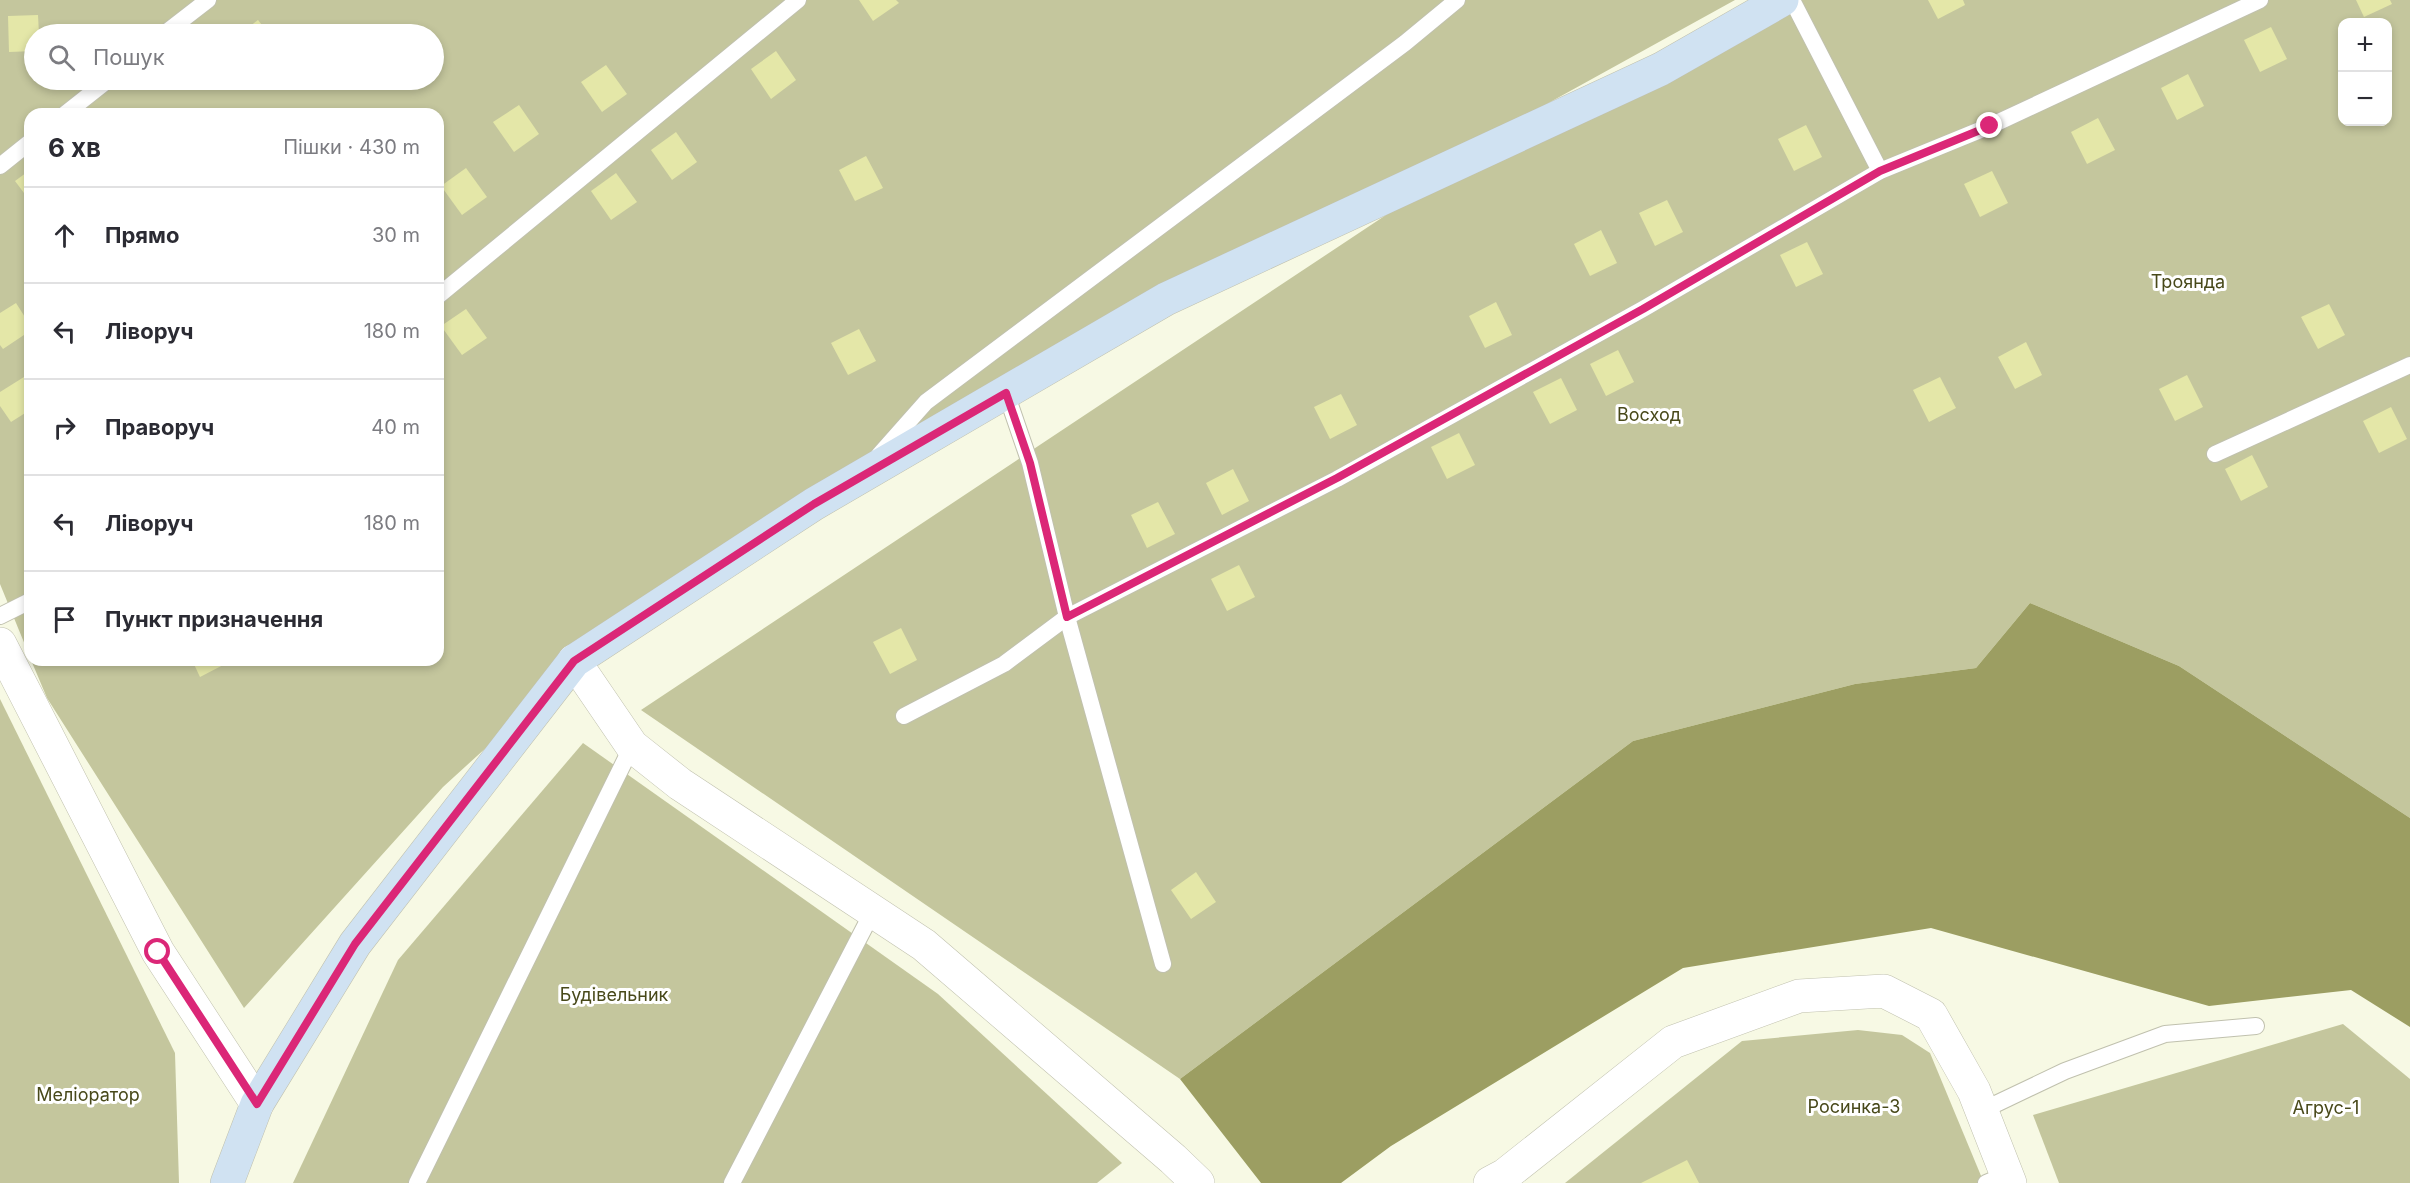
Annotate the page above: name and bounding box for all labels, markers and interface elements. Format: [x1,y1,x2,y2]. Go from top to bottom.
map controls [2338,18,2392,126]
button: + [2338,18,2392,72]
search box [24,24,444,90]
icon: search [45,41,78,74]
text: Пошук [93,44,165,70]
button: − [2338,72,2392,126]
route end [1976,112,2002,138]
text: 6 хв [48,132,101,163]
text: Пішки · 430 m [283,135,420,159]
icon: ahead [48,219,81,252]
text: Прямо [105,222,179,248]
text: 30 m [372,223,420,247]
park label: Троянда [2151,271,2225,292]
icon: left [48,315,81,348]
text: Ліворуч [105,318,193,344]
text: 180 m [364,319,420,343]
park label: Восход [1617,404,1681,425]
icon: right [48,411,81,444]
text: Праворуч [105,414,214,440]
text: 40 m [371,415,420,439]
icon: left [48,507,81,540]
text: Ліворуч [105,510,193,536]
text: 180 m [364,511,420,535]
icon: arrive [48,603,81,636]
text: Пункт призначення [105,606,323,632]
route start [144,938,170,964]
park label: Будівельник [560,984,669,1005]
park label: Меліоратор [36,1084,140,1105]
park label: Росинка-3 [1808,1096,1900,1117]
park label: Агрус-1 [2293,1097,2359,1118]

